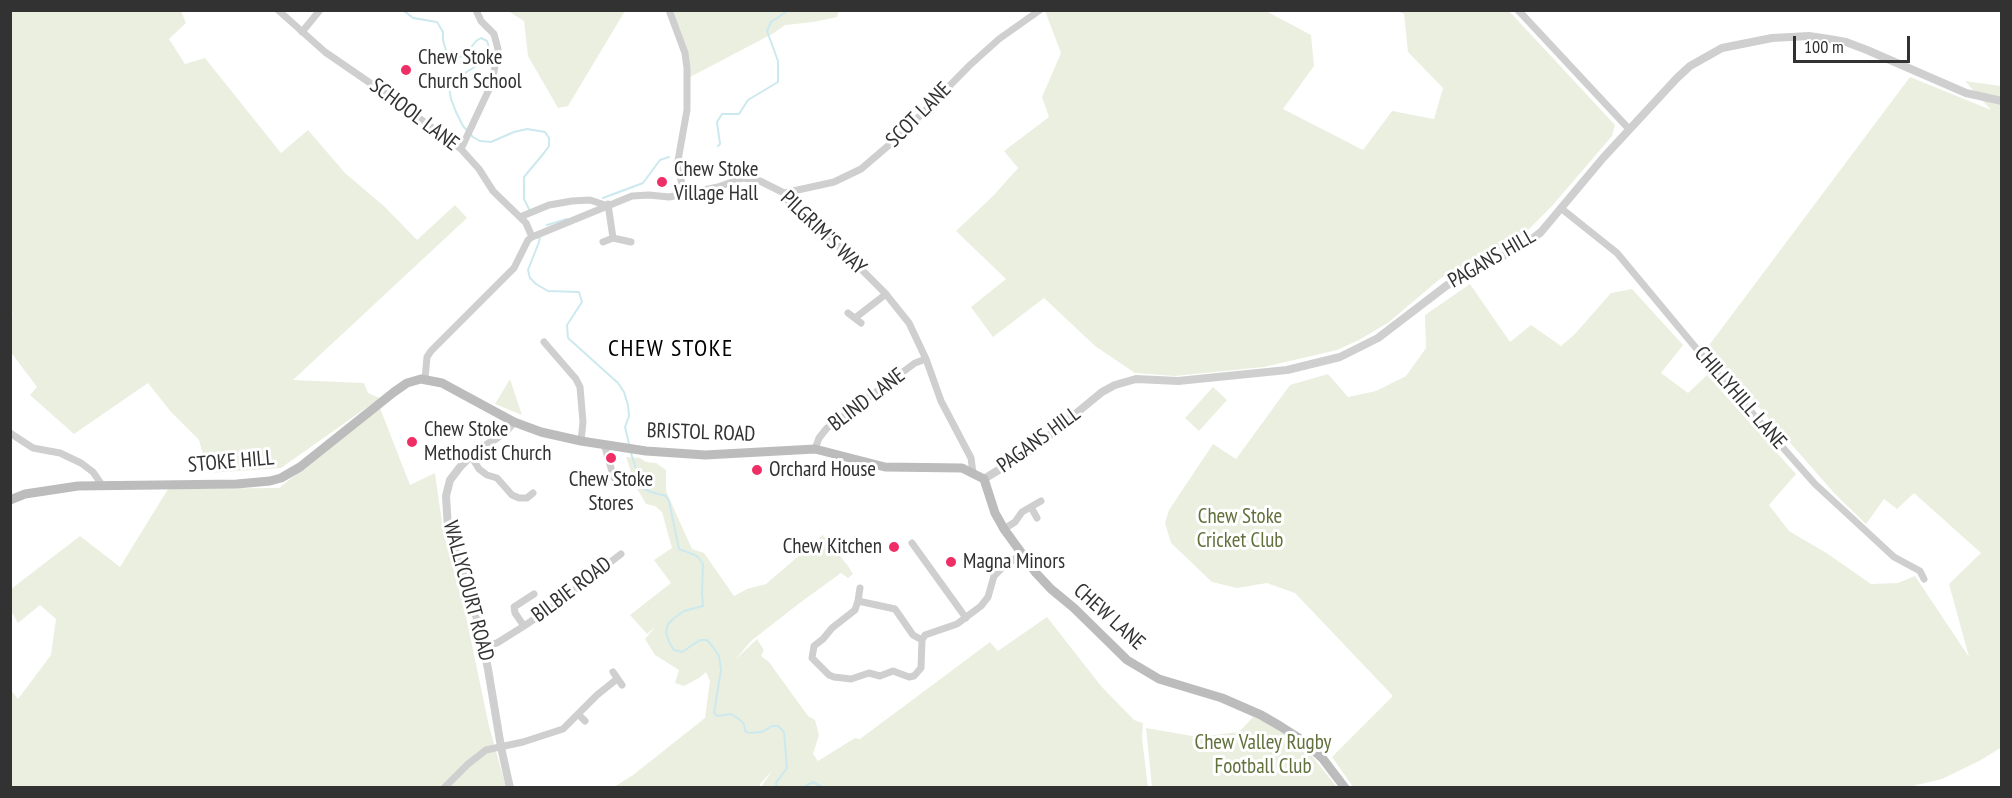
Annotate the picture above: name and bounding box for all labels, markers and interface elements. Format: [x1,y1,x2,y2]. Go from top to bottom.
scale bar [1796,24,1913,62]
text: 100 m [1804,35,1844,58]
place label: Chew Stoke Church School [418,45,522,95]
marker: Chew Stoke Church School [399,63,413,77]
street label: SCHOOL LANE [364,73,464,157]
street label: SCOT LANE [881,77,957,153]
place label: Chew Stoke Village Hall [674,157,758,207]
marker: Chew Stoke Village Hall [655,175,669,189]
street label: PILGRIM'S WAY [775,186,871,280]
street label: PAGANS HILL [1444,224,1540,294]
district label: CHEW STOKE [608,335,734,363]
street label: CHILLYHILL LANE [1688,341,1792,455]
street label: BLIND LANE [824,363,910,437]
street label: PAGANS HILL [993,401,1085,479]
place label: Chew Stoke Methodist Church [424,417,552,467]
street label: BRISTOL ROAD [646,419,756,447]
marker: Chew Stoke Methodist Church [405,435,419,449]
street label: STOKE HILL [187,446,275,478]
marker: Chew Stoke Stores [604,451,618,465]
place label: Orchard House [769,457,876,483]
marker: Orchard House [750,463,764,477]
place label: Chew Stoke Stores [569,467,653,517]
park label: Chew Stoke Cricket Club [1197,504,1283,554]
street label: WALLYCOURT ROAD [437,518,499,664]
place label: Chew Kitchen [783,534,882,560]
marker: Chew Kitchen [887,540,901,554]
place label: Magna Minors [963,549,1065,575]
street label: BILBIE ROAD [527,552,617,628]
marker: Magna Minors [944,555,958,569]
street label: CHEW LANE [1068,578,1150,656]
park label: Chew Valley Rugby Football Club [1195,730,1331,780]

